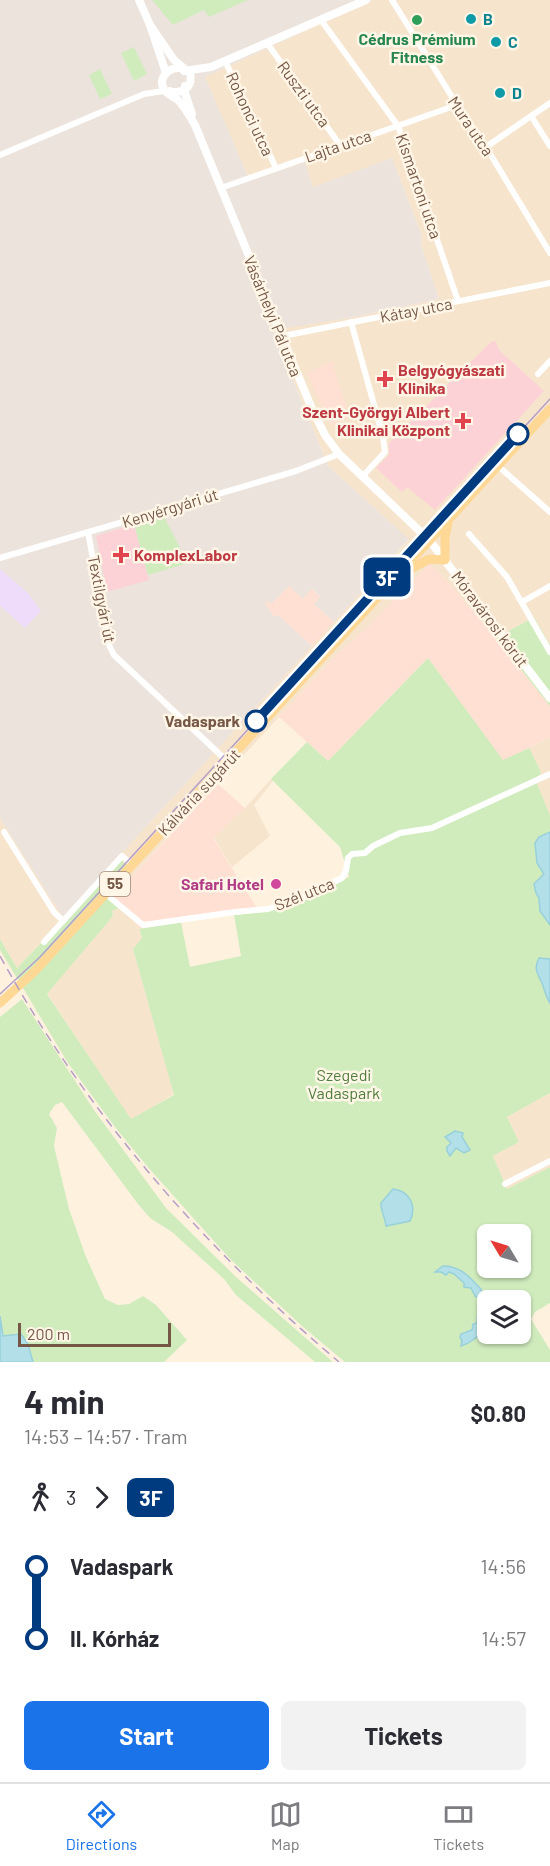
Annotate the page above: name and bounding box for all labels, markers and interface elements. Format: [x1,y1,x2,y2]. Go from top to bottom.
place label: B [483,9,493,28]
marker: B [464,12,478,26]
marker: Cédrus Prémium Fitness [410,13,424,27]
place label: Cédrus Prémium Fitness [358,29,476,66]
place label: C [508,32,518,51]
marker: C [489,35,503,49]
street label: Ruszti utca [274,57,335,130]
street label: Rohonci utca [223,69,278,159]
place label: D [512,83,522,102]
marker: D [493,86,507,100]
street label: Mura utca [445,92,498,159]
street label: Lajta utca [302,125,374,166]
street label: Kismartoni utca [393,131,446,241]
street label: Vásárhelyi Pál utca [240,252,306,379]
street label: Kátay utca [378,293,454,326]
place label: Belgyógyászati Klinika [398,360,505,397]
marker: Belgyógyászati Klinika [376,370,394,388]
place label: Szent-Györgyi Albert Klinikai Központ [302,402,450,439]
marker: Szent-Györgyi Albert Klinikai Központ [454,412,472,430]
unlabelled marker [507,423,529,445]
street label: Kenyérgyári út [120,484,220,531]
place label: KomplexLabor [134,545,237,564]
marker: KomplexLabor [112,546,130,564]
street label: Textilgyári út [85,553,120,644]
line badge: 3F [360,558,414,596]
text: 3F [375,565,399,590]
street label: Móravárosi körút [448,567,533,671]
marker: Vadaspark [245,710,267,732]
place label: Vadaspark [165,711,240,730]
street label: Kálvária sugárút [154,744,244,839]
road number: 55 [100,872,130,896]
street label: Szél utca [271,873,336,914]
place label: Safari Hotel [181,874,264,893]
marker: Safari Hotel [269,877,283,891]
park label: Szegedi Vadaspark [308,1065,380,1102]
north arrow [477,1224,531,1278]
map controls [477,1224,531,1344]
button: layers [477,1290,531,1344]
scale bar [18,1320,171,1348]
text: 200 m [27,1324,70,1343]
text: 4 min [24,1381,105,1421]
text: $0.80 [470,1400,526,1426]
text: 14:53 – 14:57 · Tram [24,1424,187,1448]
icon: walk [24,1481,57,1514]
icon: forward [85,1481,118,1514]
text: 3 [66,1485,76,1509]
text: 3F [139,1485,162,1510]
text: Vadaspark [70,1553,173,1579]
text: 14:56 [481,1554,526,1578]
text: II. Kórház [70,1625,159,1651]
text: 14:57 [481,1626,526,1650]
button: Start [24,1701,269,1770]
button: Tickets [281,1701,526,1770]
tab: Directions [66,1798,137,1853]
tab: Map [269,1798,302,1853]
tab: Tickets [433,1798,484,1853]

